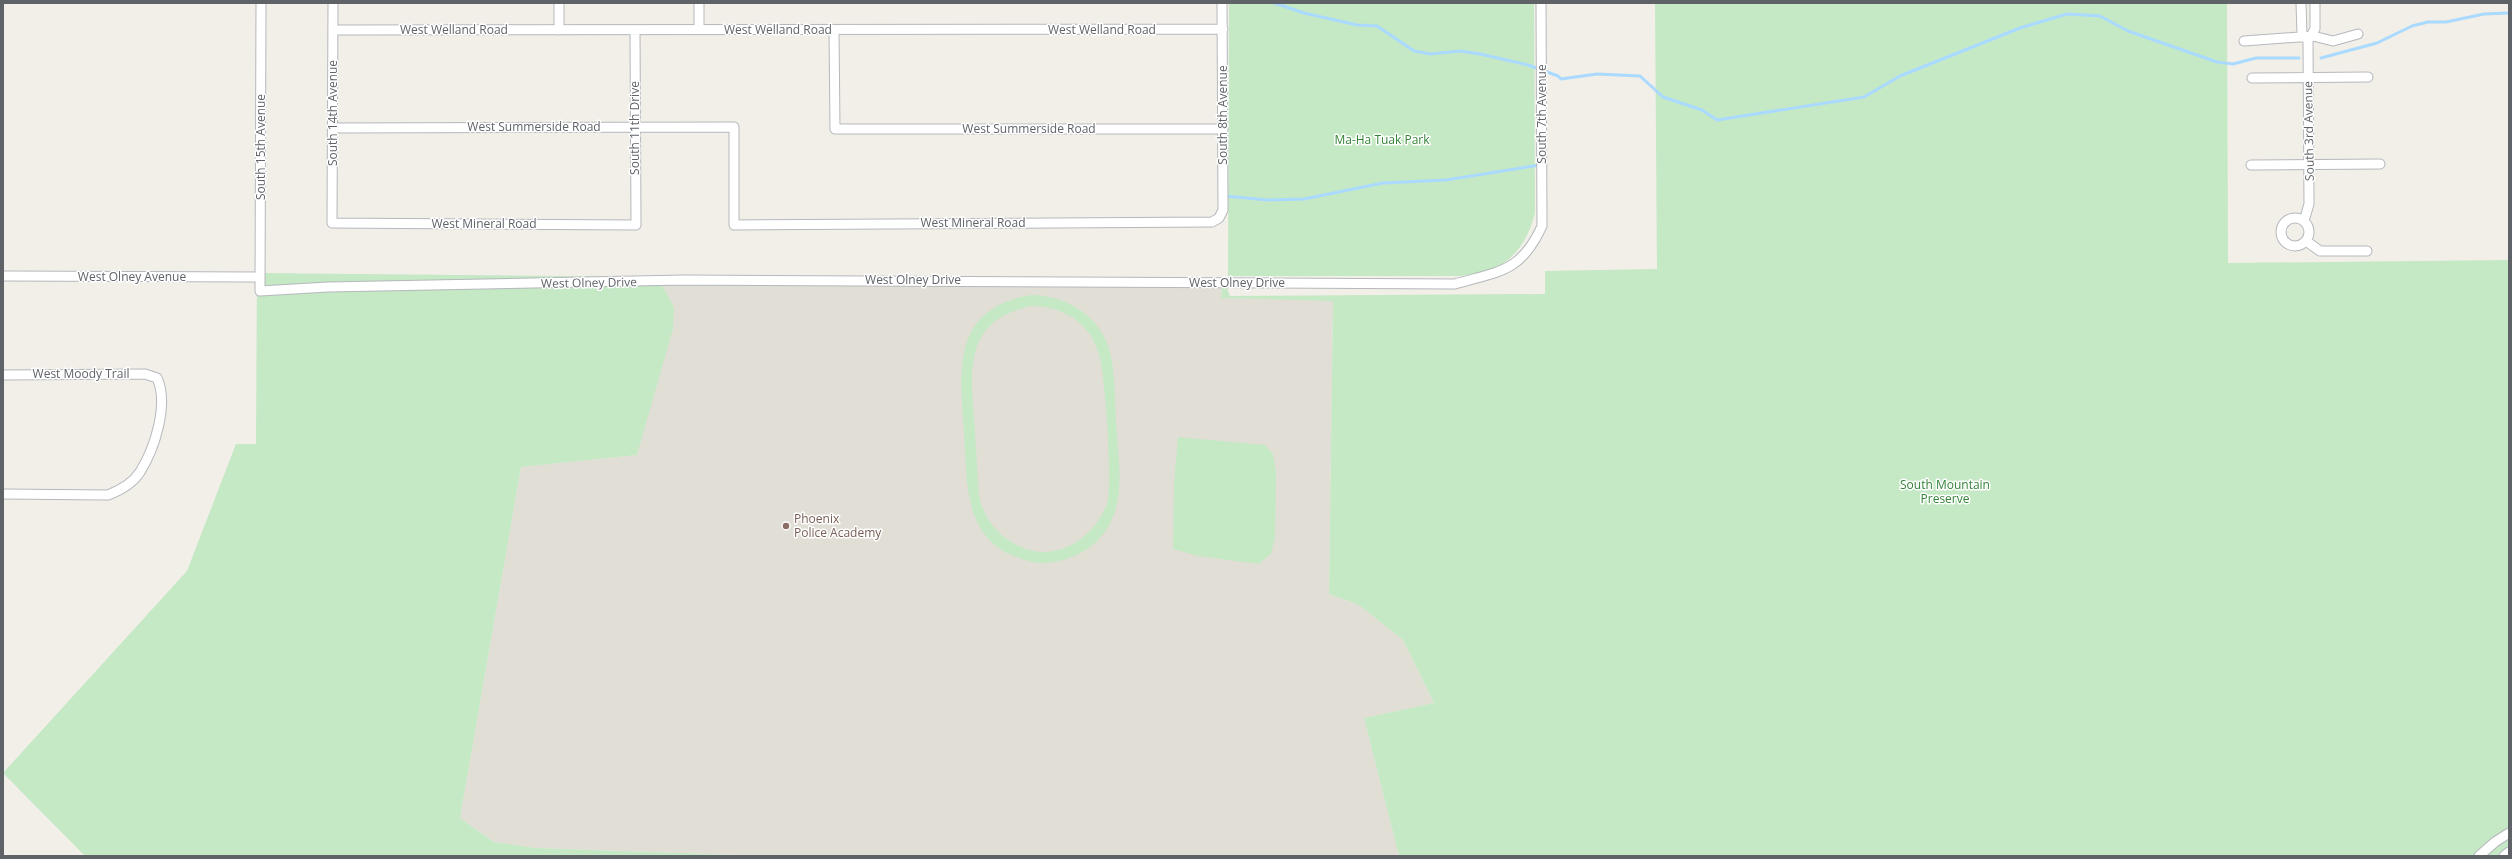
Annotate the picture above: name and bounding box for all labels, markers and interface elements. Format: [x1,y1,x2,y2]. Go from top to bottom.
street label: West Welland Road [400,21,508,38]
street label: West Welland Road [724,21,832,38]
street label: West Welland Road [1048,21,1156,38]
street label: South 14th Avenue [324,60,341,166]
street label: South 7th Avenue [1533,64,1550,164]
street label: South 8th Avenue [1214,65,1231,165]
street label: South 11th Drive [626,81,643,175]
street label: South 3rd Avenue [2299,81,2318,181]
street label: South 15th Avenue [252,94,269,200]
street label: West Summerside Road [467,118,601,135]
street label: West Summerside Road [962,120,1096,137]
park label: Ma-Ha Tuak Park [1334,131,1430,148]
street label: West Mineral Road [920,214,1026,231]
street label: West Mineral Road [431,215,537,232]
street label: West Olney Avenue [78,268,186,285]
street label: West Olney Drive [865,271,961,288]
street label: West Olney Drive [541,273,637,292]
street label: West Olney Drive [1189,274,1285,291]
street label: West Moody Trail [33,365,129,382]
park label: South Mountain Preserve [1900,476,1990,507]
place label: Phoenix Police Academy [794,510,882,541]
marker: Phoenix Police Academy [781,521,791,531]

